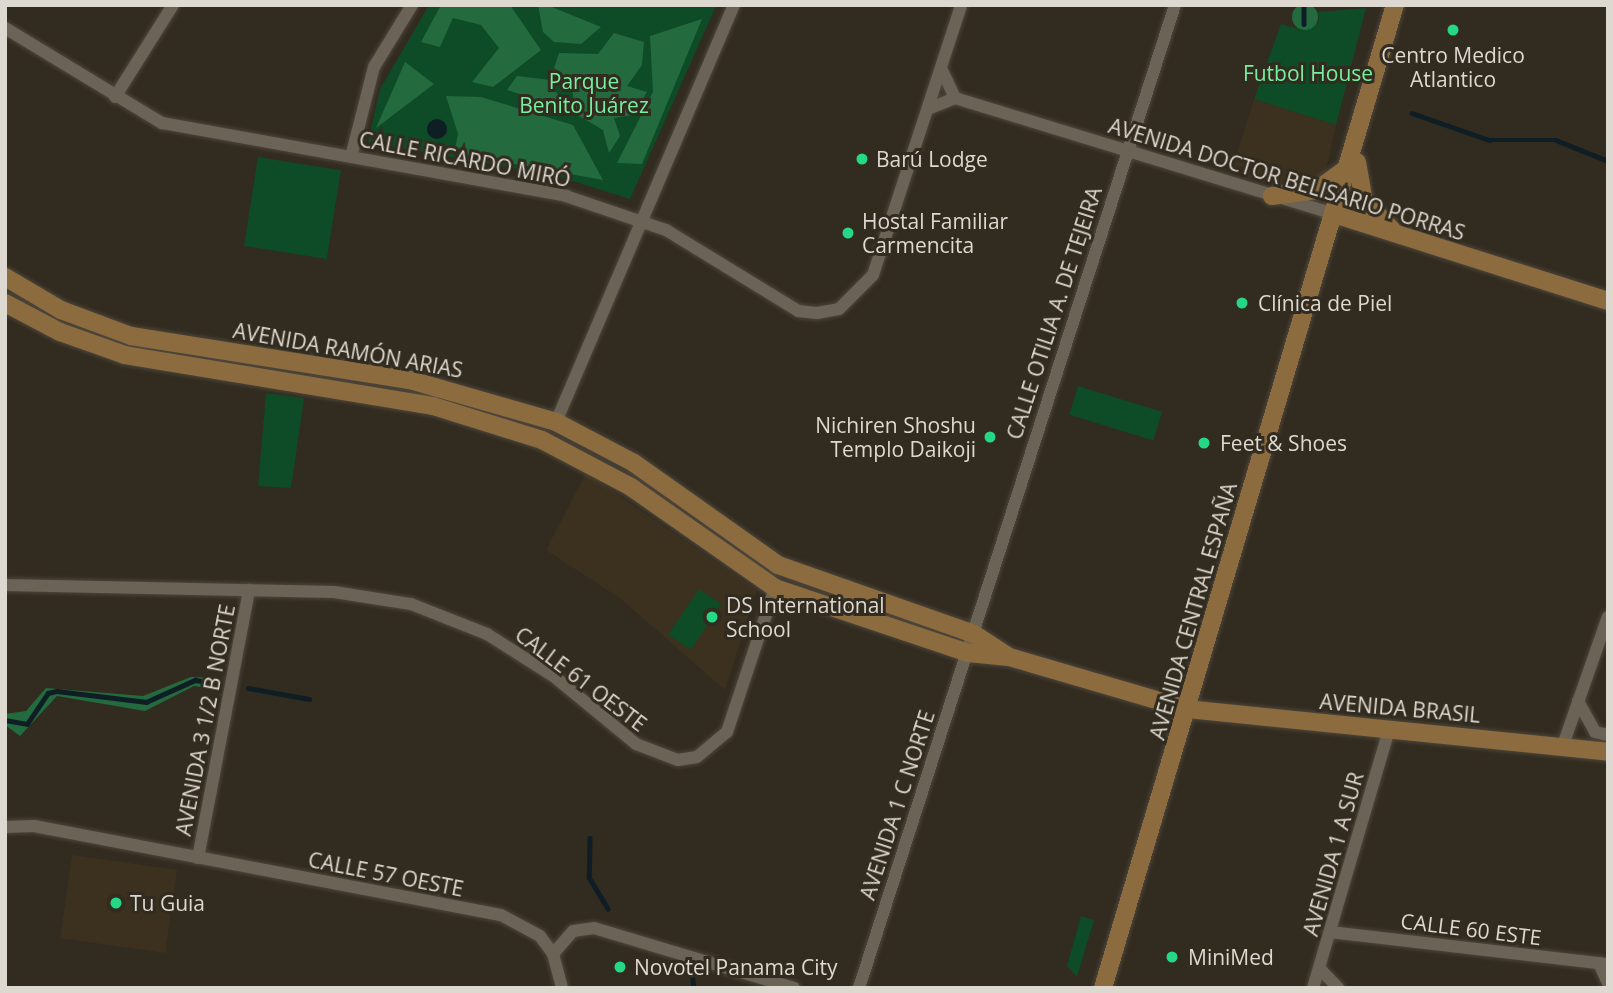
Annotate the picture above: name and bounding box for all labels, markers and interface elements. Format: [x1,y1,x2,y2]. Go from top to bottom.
marker: Centro Medico Atlantico [1443,20,1463,40]
place label: Centro Medico Atlantico [1381,42,1525,92]
park label: Futbol House [1243,60,1373,86]
park label: Parque Benito Juárez [519,68,649,118]
street label: AVENIDA DOCTOR BELISARIO PORRAS [1106,113,1468,245]
street label: CALLE RICARDO MIRÓ [357,126,573,192]
place label: Barú Lodge [876,146,988,172]
marker: Barú Lodge [854,151,870,167]
street label: CALLE OTILIA A. DE TEJEIRA [1001,184,1107,442]
place label: Hostal Familiar Carmencita [862,208,1008,258]
marker: Hostal Familiar Carmencita [840,225,856,241]
place label: Clínica de Piel [1258,290,1392,316]
marker: Clínica de Piel [1232,293,1252,313]
street label: AVENIDA RAMÓN ARIAS [231,317,465,383]
place label: Nichiren Shoshu Templo Daikoji [815,412,976,462]
marker: Nichiren Shoshu Templo Daikoji [982,429,998,445]
place label: Feet & Shoes [1220,430,1347,456]
marker: Feet & Shoes [1194,433,1214,453]
street label: AVENIDA CENTRAL ESPAÑA [1144,480,1242,742]
place label: DS International School [726,592,885,642]
street label: AVENIDA 3 1/2 B NORTE [170,602,240,838]
marker: DS International School [704,609,720,625]
street label: CALLE 61 OESTE [510,621,652,737]
street label: AVENIDA BRASIL [1319,688,1481,728]
street label: AVENIDA 1 C NORTE [854,707,940,903]
street label: AVENIDA 1 A SUR [1298,769,1368,939]
street label: CALLE 57 OESTE [306,847,466,901]
place label: Tu Guia [130,890,205,916]
marker: Tu Guia [108,895,124,911]
street label: CALLE 60 ESTE [1399,908,1543,950]
place label: MiniMed [1188,944,1274,970]
marker: MiniMed [1162,947,1182,967]
place label: Novotel Panama City [634,954,838,980]
marker: Novotel Panama City [612,959,628,975]

